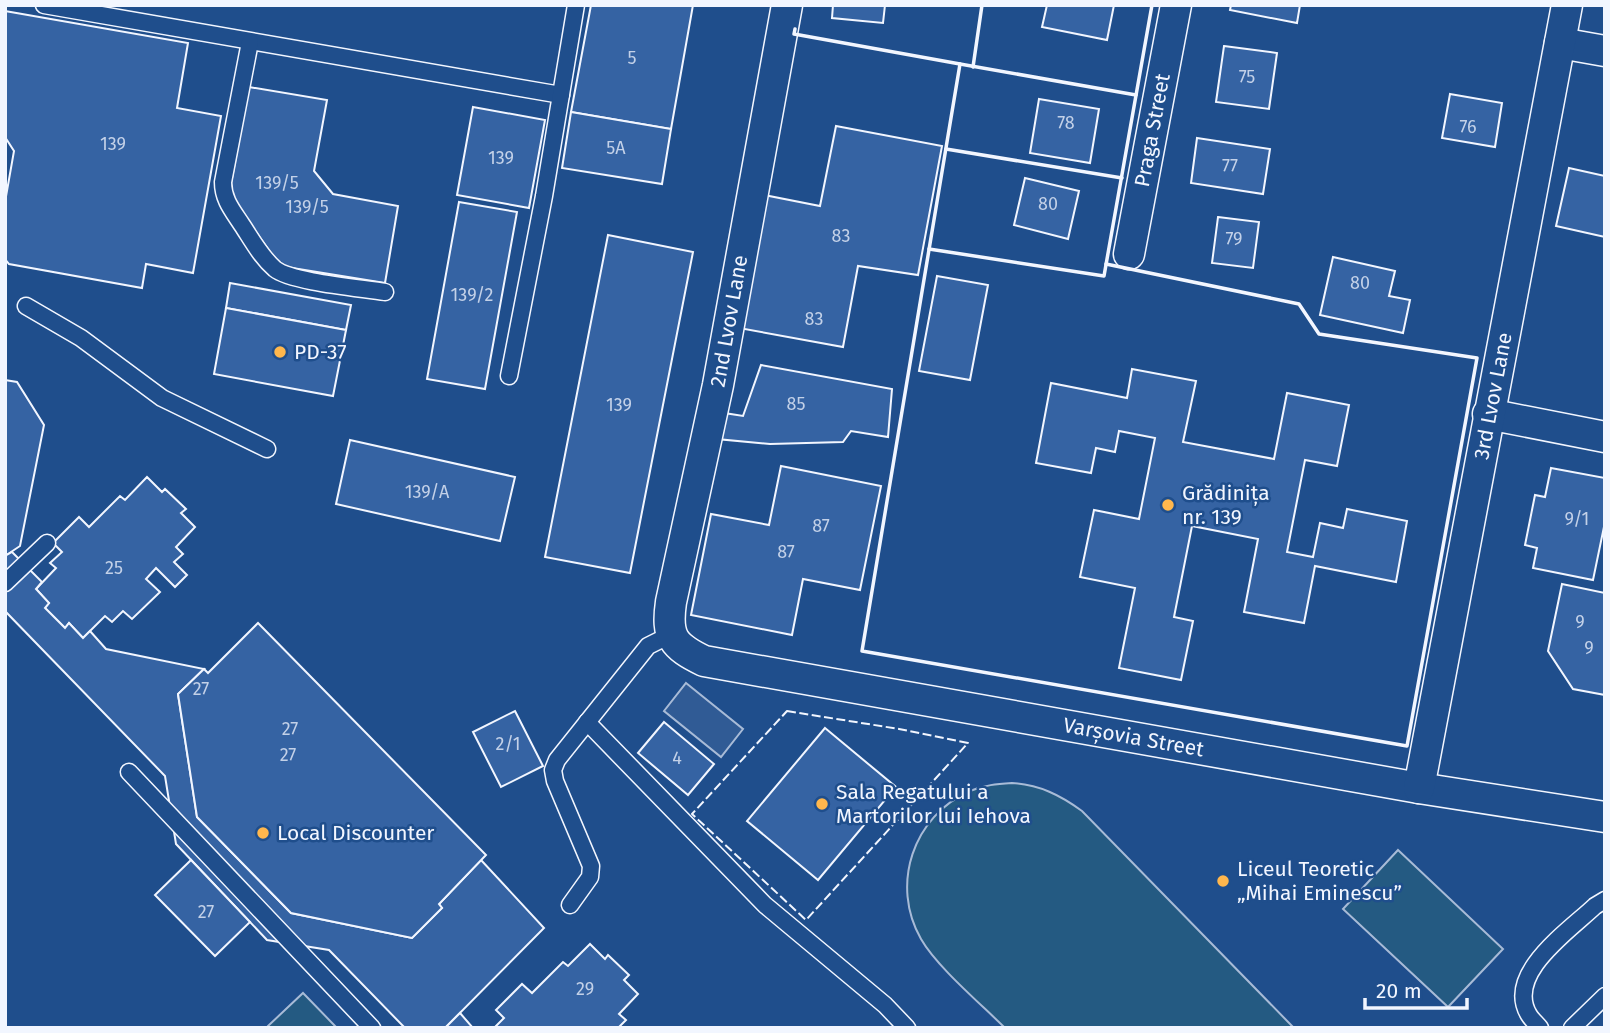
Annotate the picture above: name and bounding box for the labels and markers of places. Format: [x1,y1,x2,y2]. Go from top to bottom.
place label: PD-37 [294,339,347,365]
marker: PD-37 [272,344,288,360]
place label: Grădinița nr. 139 [1182,480,1270,530]
marker: Grădinița nr. 139 [1160,497,1176,513]
place label: Sala Regatului a Martorilor lui Iehova [836,779,1031,829]
marker: Sala Regatului a Martorilor lui Iehova [814,796,830,812]
place label: Local Discounter [277,820,434,846]
marker: Local Discounter [255,825,271,841]
place label: Liceul Teoretic „Mihai Eminescu” [1237,856,1402,906]
marker: Liceul Teoretic „Mihai Eminescu” [1215,873,1231,889]

